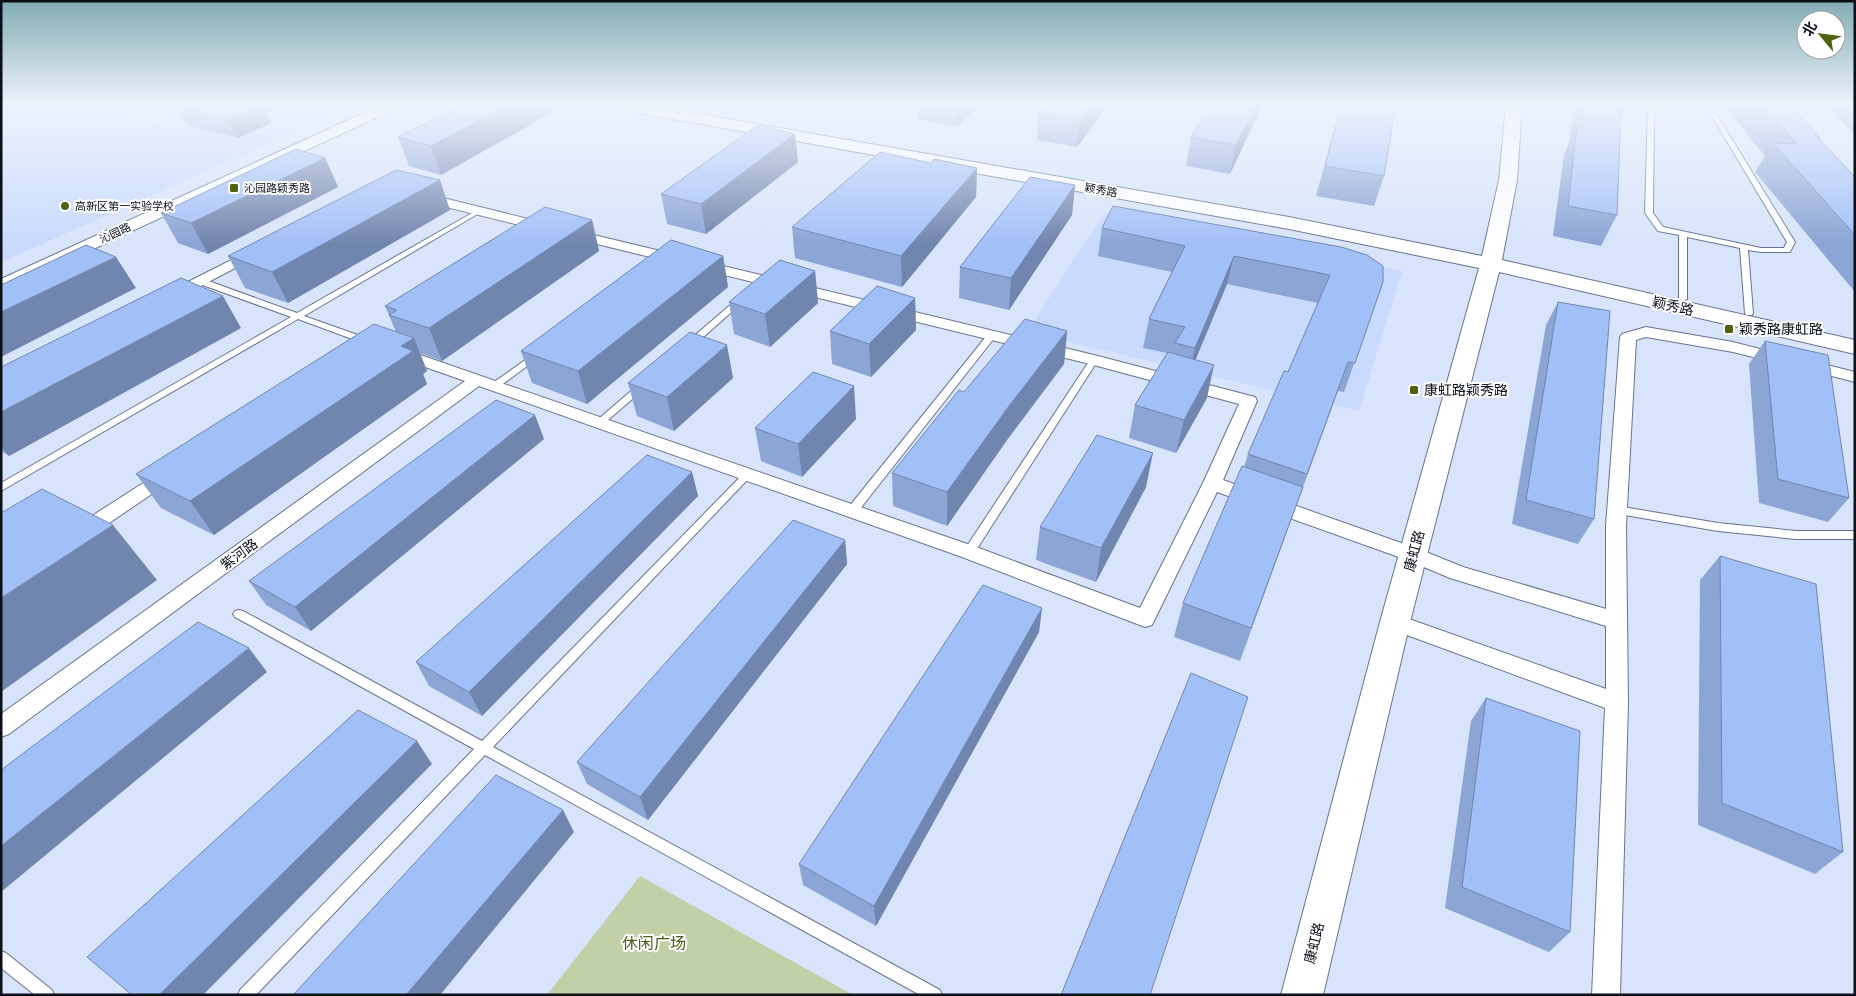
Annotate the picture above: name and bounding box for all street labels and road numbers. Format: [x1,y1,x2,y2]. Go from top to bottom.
street label: 颖秀路 [1084,180,1118,200]
street label: 沁园路 [97,220,133,246]
street label: 颖秀路 [1651,293,1695,319]
street label: 康虹路 [1400,528,1428,574]
street label: 紫河路 [217,534,261,574]
street label: 康虹路 [1300,920,1328,966]

